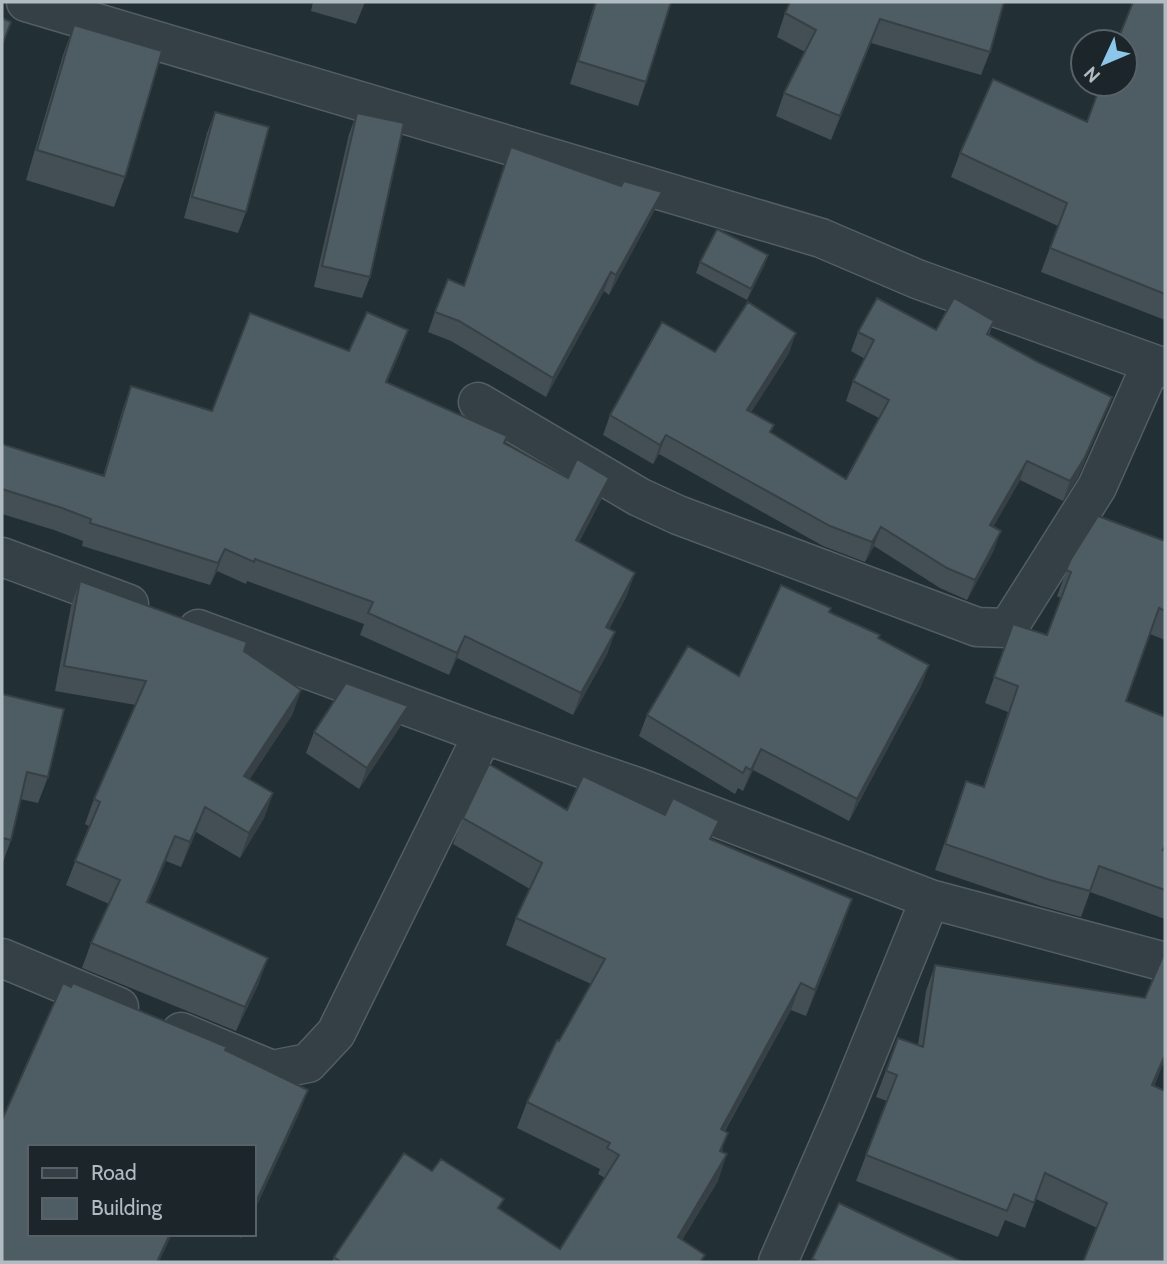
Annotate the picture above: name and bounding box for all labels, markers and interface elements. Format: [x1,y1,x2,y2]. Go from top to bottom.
north arrow [1069,28,1139,98]
text: N [1079,62,1105,87]
legend [28,1145,256,1236]
text: Road [91,1160,137,1185]
text: Building [91,1195,163,1220]

